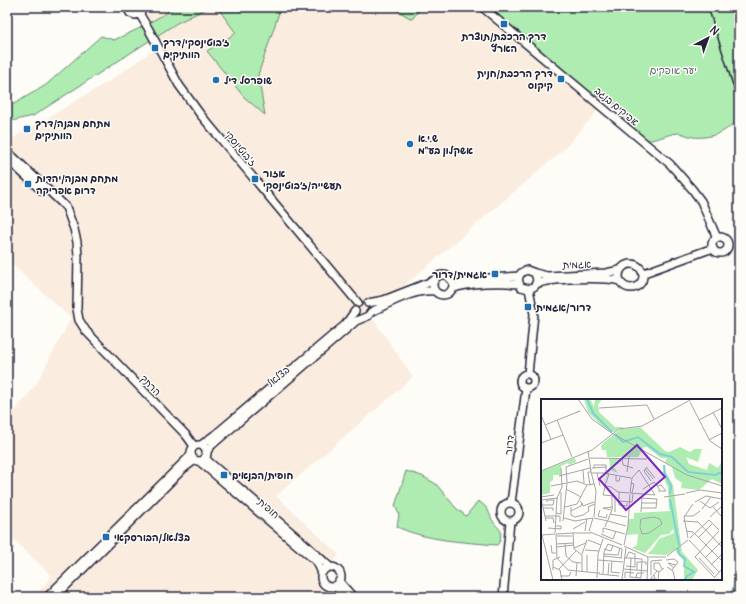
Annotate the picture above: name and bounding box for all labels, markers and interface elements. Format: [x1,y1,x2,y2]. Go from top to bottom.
north arrow [688,18,728,58]
marker: דרך הרכבת/תוצרת הארץ [499,19,509,29]
text: N [707,23,722,38]
place label: דרך הרכבת/תוצרת הארץ [461,30,546,55]
place label: ז׳בוטינסקי/דרך הוותיקים [163,36,230,61]
marker: ז׳בוטינסקי/דרך הוותיקים [150,43,160,53]
park label: יער אופקים [649,64,697,77]
place label: דרך הרכבת/חנית קיקוס [477,67,553,92]
place label: שופרסל דיל [224,74,272,87]
marker: דרך הרכבת/חנית קיקוס [556,74,566,84]
marker: שופרסל דיל [211,75,221,85]
street label: אפיקים בנגב [592,84,642,129]
place label: מתחם מבנה/דרך הוותיקים [35,117,110,142]
marker: מתחם מבנה/דרך הוותיקים [22,124,32,134]
street label: ז'בוטינסקי [222,128,259,169]
place label: ש.י.א אשקלון בע"מ [418,132,473,157]
marker: ש.י.א אשקלון בע"מ [405,139,415,149]
place label: אזור תעשייה/ז׳בוטינסקי [263,167,342,192]
place label: מתחם מבנה/יהדות דרום אפריקה [35,172,118,197]
marker: אזור תעשייה/ז׳בוטינסקי [250,174,260,184]
marker: מתחם מבנה/יהדות דרום אפריקה [23,179,33,189]
street label: אגמית [562,258,592,272]
place label: אגמית/דרור [432,268,487,281]
marker: אגמית/דרור [490,269,500,279]
place label: דרור/אגמית [535,301,591,314]
marker: דרור/אגמית [523,302,533,312]
street label: בצלאל [264,363,292,390]
street label: הרתך [138,372,164,399]
inset map [541,399,722,580]
street label: דרור [502,434,517,456]
place label: חופית/הבנאים [232,469,294,482]
marker: חופית/הבנאים [219,470,229,480]
street label: חופית [254,495,282,521]
place label: בצלאל/הבורסקאי [114,531,190,544]
marker: בצלאל/הבורסקאי [101,532,111,542]

